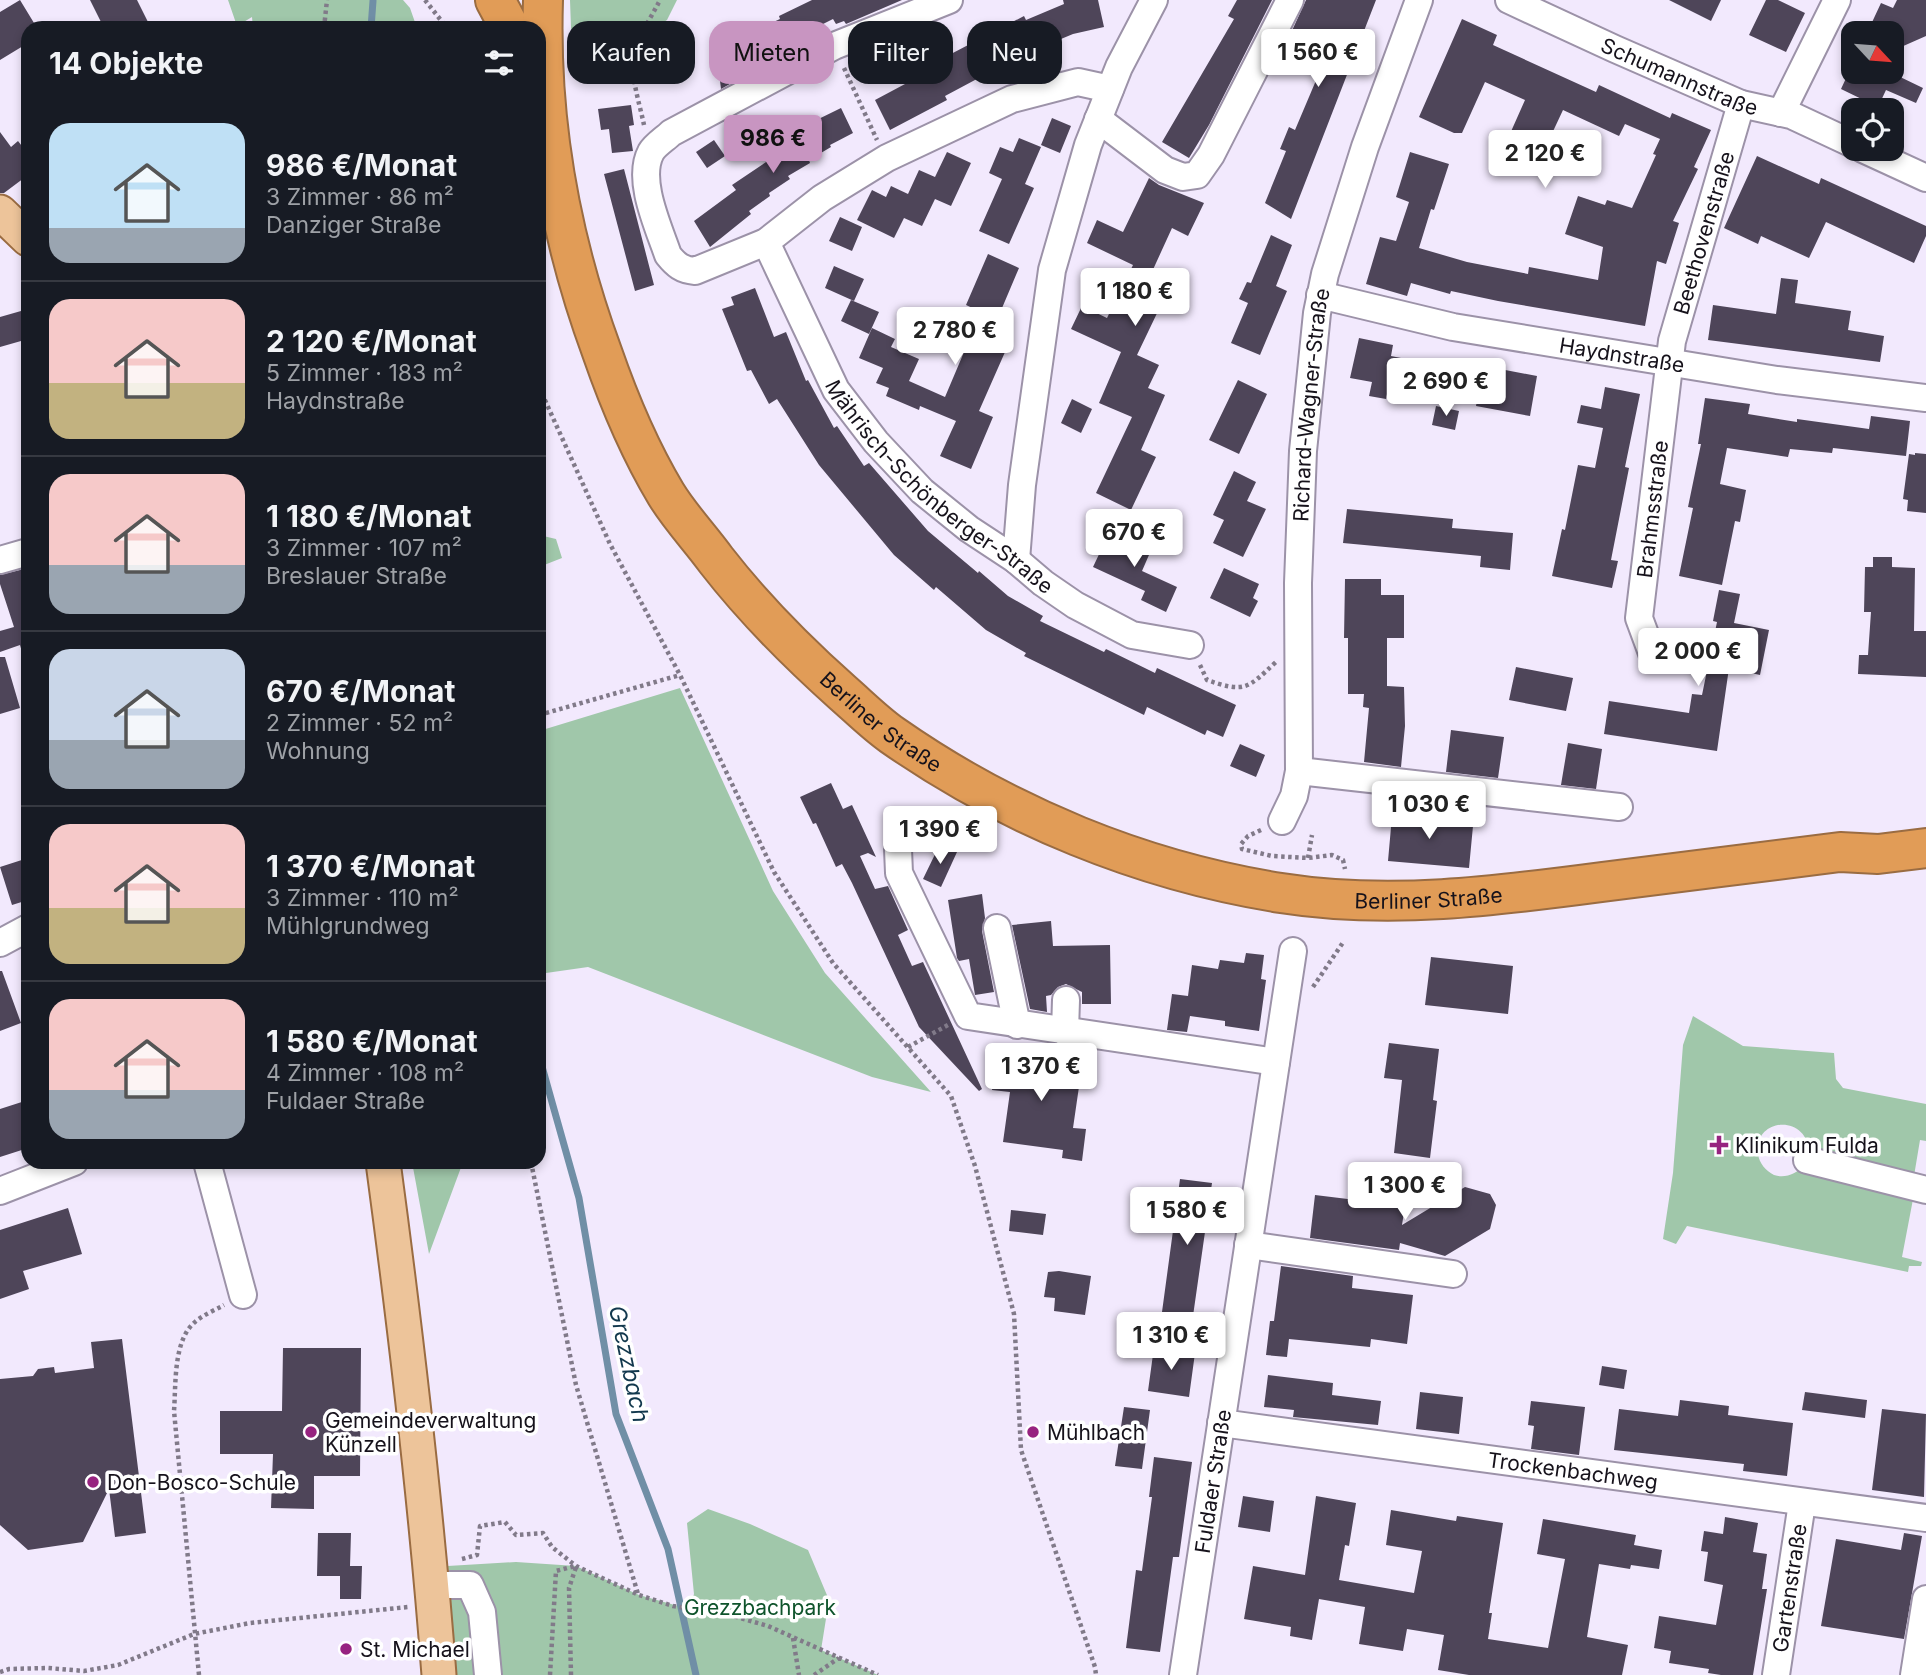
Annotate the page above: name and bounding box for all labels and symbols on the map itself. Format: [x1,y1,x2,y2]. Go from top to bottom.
north arrow [1841,21,1904,84]
pin: 1 560 € [1253,29,1383,89]
street label: Schumannstraße [1597,32,1760,120]
pin: 986 € [724,116,822,175]
pin: 2 120 € [1480,130,1610,190]
street label: Beethovenstraße [1668,148,1739,317]
pin: 1 180 € [1070,268,1200,328]
street label: Richard-Wagner-Straße [1288,286,1334,522]
pin: 2 780 € [890,308,1020,367]
street label: Haydnstraße [1557,332,1686,377]
pin: 2 690 € [1381,358,1511,418]
street label: Mährisch-Schönberger-Straße [820,376,1058,599]
street label: Brahmsstraße [1631,439,1673,579]
pin: 670 € [1085,510,1183,569]
pin: 2 000 € [1633,628,1763,688]
street label: Berliner Straße [815,666,947,777]
pin: 1 030 € [1364,782,1494,841]
pin: 1 390 € [875,806,1005,866]
street label: Berliner Straße [1354,882,1504,913]
pin: 1 370 € [976,1044,1106,1103]
place label: Klinikum Fulda [1735,1133,1879,1158]
marker: Klinikum Fulda [1709,1135,1729,1155]
pin: 1 300 € [1340,1162,1470,1222]
pin: 1 580 € [1122,1188,1252,1247]
water label: Grezzbach [603,1303,655,1425]
pin: 1 310 € [1106,1312,1236,1372]
place label: Gemeindeverwaltung Künzell [325,1408,536,1457]
street label: Fuldaer Straße [1189,1408,1236,1555]
place label: Mühlbach [1047,1420,1145,1445]
marker: Gemeindeverwaltung Künzell [303,1424,319,1440]
marker: Mühlbach [1025,1424,1041,1440]
street label: Trockenbachweg [1486,1447,1659,1494]
place label: Don-Bosco-Schule [107,1470,296,1495]
marker: Don-Bosco-Schule [85,1474,101,1490]
street label: Gartenstraße [1767,1522,1811,1654]
park label: Grezzbachpark [684,1595,837,1620]
place label: St. Michael [360,1637,470,1662]
marker: St. Michael [338,1641,354,1657]

